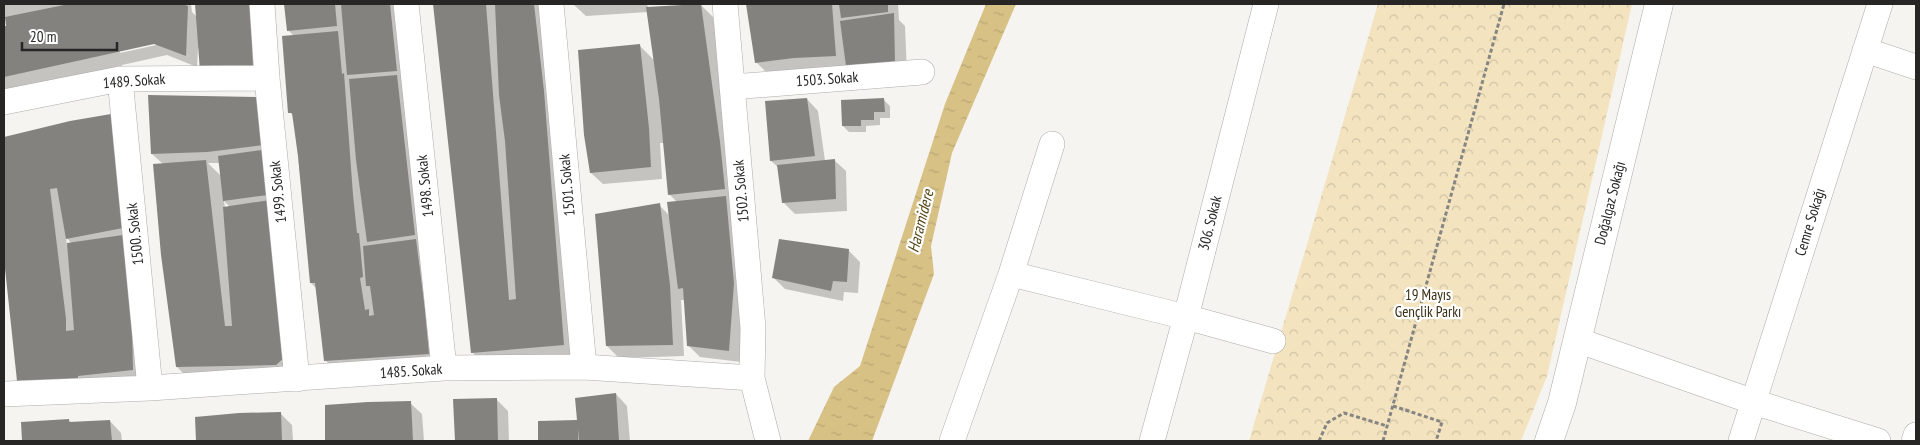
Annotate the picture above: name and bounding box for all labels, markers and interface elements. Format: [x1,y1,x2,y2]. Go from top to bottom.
scale bar [22,20,118,52]
text: 20 m [30,27,56,46]
street label: 1503. Sokak [795,67,859,90]
street label: 1489. Sokak [102,69,166,92]
street label: 1501. Sokak [554,153,579,217]
street label: 1498. Sokak [412,154,437,218]
street label: 1502. Sokak [728,159,753,223]
street label: Doğalgaz Sokağı [1590,159,1629,247]
street label: 1499. Sokak [265,160,290,224]
street label: Cemre Sokağı [1790,185,1829,258]
water label: Haramidere [903,186,938,255]
street label: 306. Sokak [1194,193,1226,252]
street label: 1500. Sokak [122,202,147,266]
park label: 19 Mayıs Gençlik Parkı [1395,285,1461,321]
street label: 1485. Sokak [379,359,443,382]

